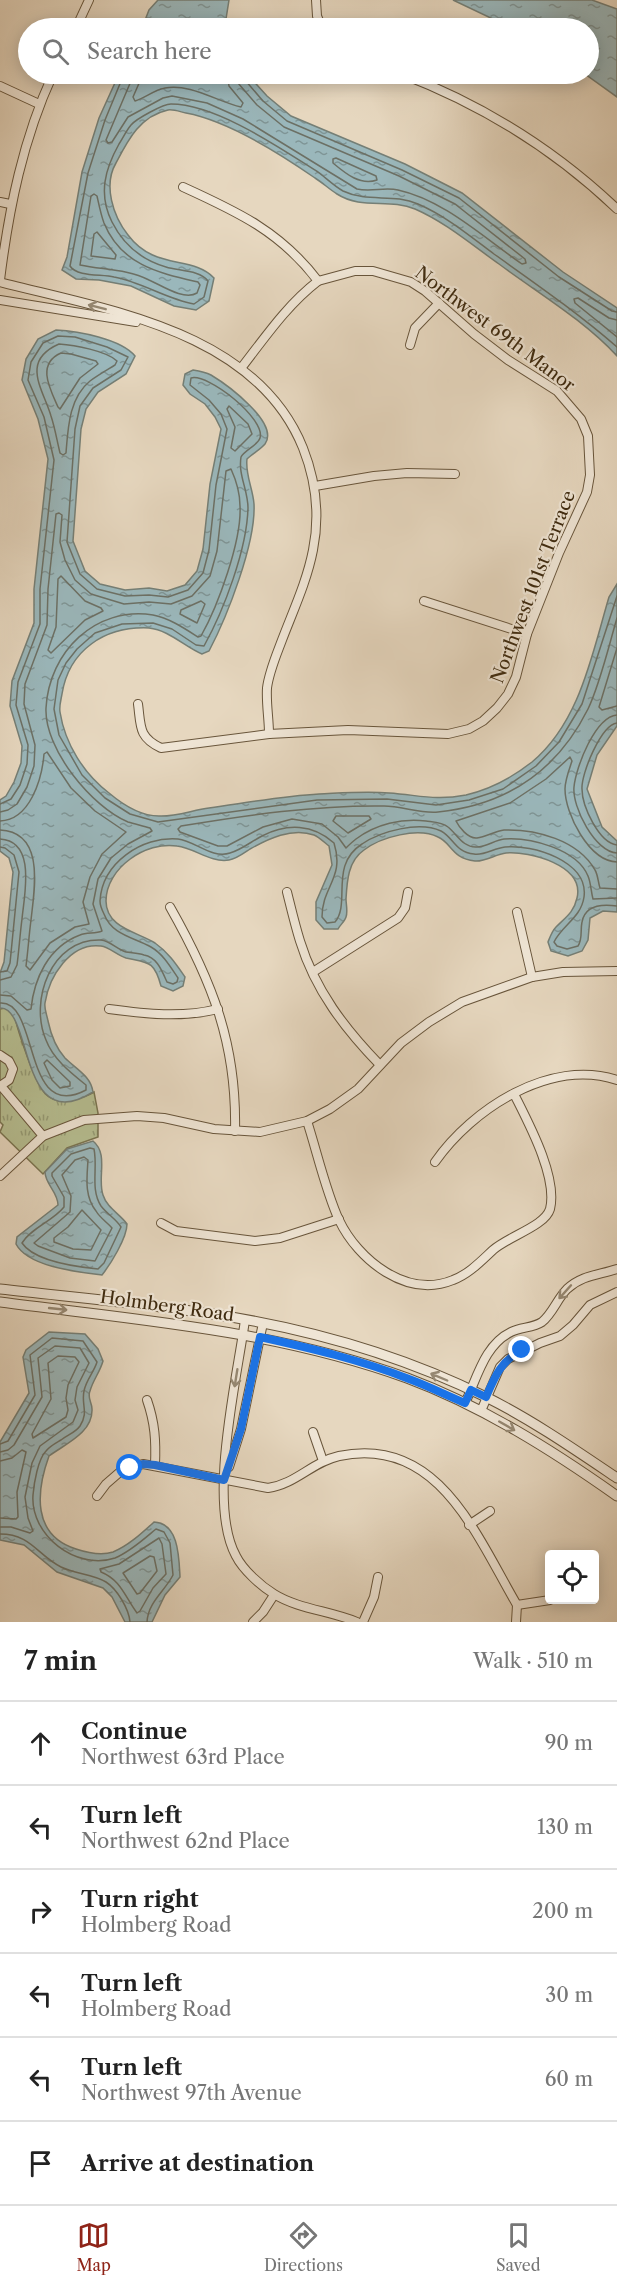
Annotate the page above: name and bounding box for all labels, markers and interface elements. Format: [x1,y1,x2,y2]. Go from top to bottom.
search box [18,18,599,84]
icon: search [39,35,72,68]
text: Search here [87,38,212,65]
street label: Northwest 69th Manor [411,262,580,397]
one-way arrow [88,301,107,312]
street label: Northwest 101st Terrace [486,488,580,686]
one-way arrow [558,1285,572,1300]
street label: Holmberg Road [98,1286,236,1326]
one-way arrow [48,1304,68,1315]
route end [508,1336,534,1362]
one-way arrow [231,1367,242,1387]
one-way arrow [430,1371,449,1382]
one-way arrow [498,1420,515,1432]
route start [116,1454,142,1480]
map controls [545,1550,599,1604]
button: locate [545,1550,599,1604]
text: 7 min [24,1645,97,1677]
text: Walk · 510 m [473,1649,593,1673]
text: Continue [81,1718,187,1745]
icon: ahead [24,1727,57,1760]
text: 90 m [545,1731,593,1755]
text: Northwest 63rd Place [81,1745,285,1769]
text: Turn left [81,1802,182,1829]
icon: left [24,1811,57,1844]
text: 130 m [537,1815,593,1839]
text: Northwest 62nd Place [81,1829,290,1853]
text: Turn right [81,1886,199,1913]
icon: right [24,1895,57,1928]
text: 200 m [532,1899,593,1923]
text: Holmberg Road [81,1913,231,1937]
text: Turn left [81,1970,182,1997]
icon: left [24,1979,57,2012]
text: 30 m [545,1983,593,2007]
text: Holmberg Road [81,1997,231,2021]
text: Turn left [81,2054,182,2081]
icon: left [24,2063,57,2096]
text: 60 m [545,2067,593,2091]
text: Northwest 97th Avenue [81,2081,302,2105]
icon: arrive [24,2147,57,2180]
text: Arrive at destination [81,2150,314,2177]
tab: Map [77,2219,111,2275]
tab: Directions [264,2219,343,2275]
tab: Saved [496,2219,540,2275]

